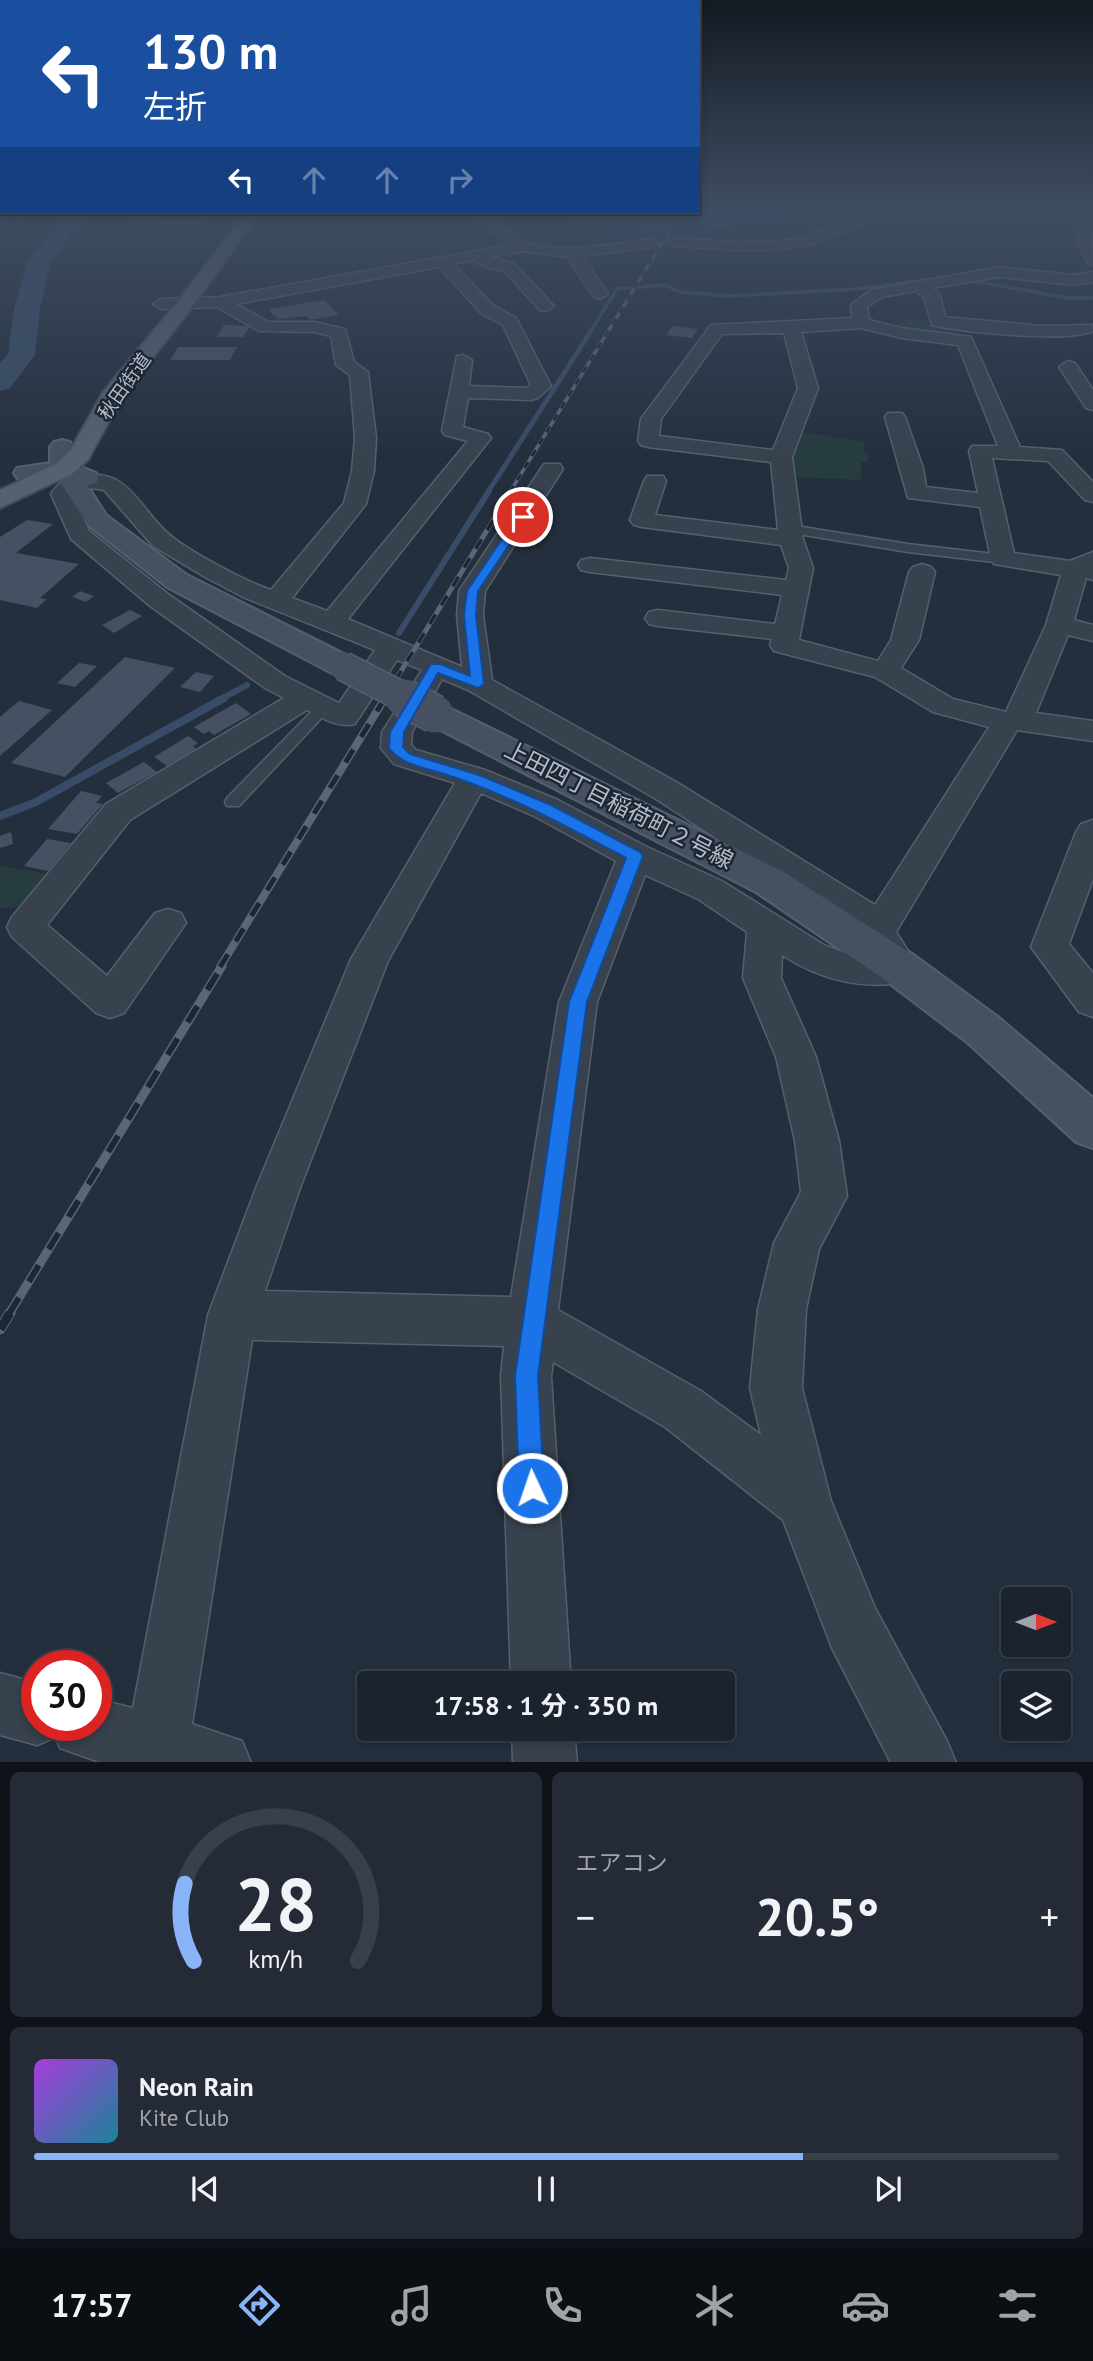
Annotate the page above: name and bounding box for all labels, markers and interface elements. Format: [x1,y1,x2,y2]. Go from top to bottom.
text: 130 m [143,19,278,83]
icon: left [28,28,119,119]
text: 左折 [143,85,207,127]
icon: left [222,161,260,199]
icon: ahead [295,161,333,199]
icon: ahead [368,161,406,199]
icon: right [441,161,479,199]
street label: 秋田街道 [92,348,156,424]
pin [493,487,553,547]
icon: arrive [504,498,542,536]
street label: 上田四丁目稲荷町２号線 [500,734,739,875]
position arrow [495,1451,569,1525]
north arrow [1001,1587,1071,1657]
map controls [1001,1587,1071,1741]
speed limit sign: 30 [21,1650,112,1741]
button: layers [1001,1671,1071,1741]
text: 17:58 · 1 分 · 350 m [434,1689,658,1722]
text: エアコン [576,1848,668,1877]
text: 28 [234,1857,317,1951]
text: 20.5° [755,1883,879,1950]
text: − [576,1892,595,1941]
text: + [1040,1892,1059,1941]
text: km/h [248,1942,303,1974]
text: Neon Rain [139,2070,254,2103]
text: Kite Club [139,2103,229,2132]
icon: previous [186,2170,224,2208]
icon: pause [527,2170,565,2208]
icon: next [869,2170,907,2208]
icon: directions [235,2281,284,2330]
icon: music [387,2281,436,2330]
icon: phone [538,2281,587,2330]
icon: climate [690,2281,739,2330]
icon: car [841,2281,890,2330]
icon: filters [993,2281,1042,2330]
text: 17:57 [51,2284,132,2326]

